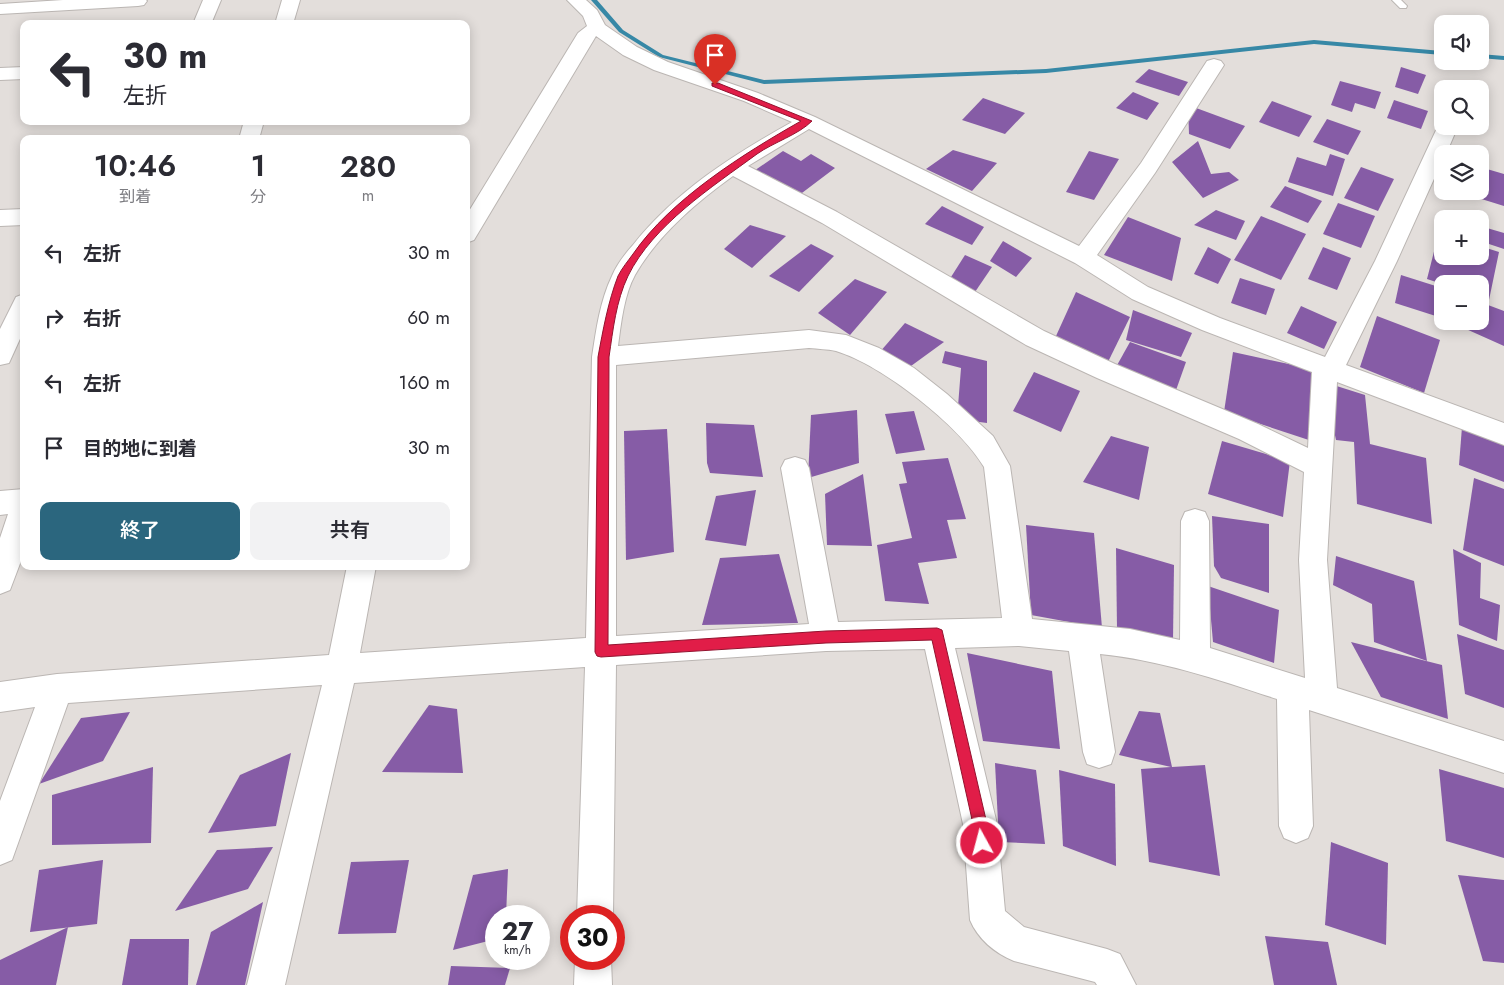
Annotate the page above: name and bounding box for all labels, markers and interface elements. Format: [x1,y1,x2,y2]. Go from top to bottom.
map controls [1434,15,1489,330]
button: sound [1434,15,1489,70]
text: 30 m [123,31,207,81]
pin [694,34,736,85]
icon: left [40,40,105,105]
icon: arrive [701,41,729,69]
text: 左折 [123,79,167,111]
button: search [1434,80,1489,135]
text: 10:46 [94,144,176,187]
text: 1 [251,144,266,187]
text: 280 [340,145,396,188]
button: layers [1434,145,1489,200]
text: m [362,184,374,207]
text: 到着 [119,185,151,208]
text: 分 [250,185,266,208]
button: + [1434,210,1489,265]
icon: left [40,239,68,267]
text: 30 m [408,239,450,266]
text: 左折 [83,240,121,267]
button: − [1434,275,1489,330]
icon: right [40,304,68,332]
text: 60 m [407,304,450,331]
text: 右折 [83,305,121,332]
icon: left [40,369,68,397]
text: 160 m [399,369,450,396]
text: 左折 [83,370,121,397]
icon: arrive [40,434,68,462]
text: 30 m [408,434,450,461]
text: 目的地に到着 [83,435,197,462]
button: 終了 [40,502,240,560]
button: 共有 [250,502,450,560]
position arrow [955,816,1007,868]
speed limit sign: 30 [560,905,625,970]
text: 27 [502,913,533,949]
text: km/h [504,941,531,959]

